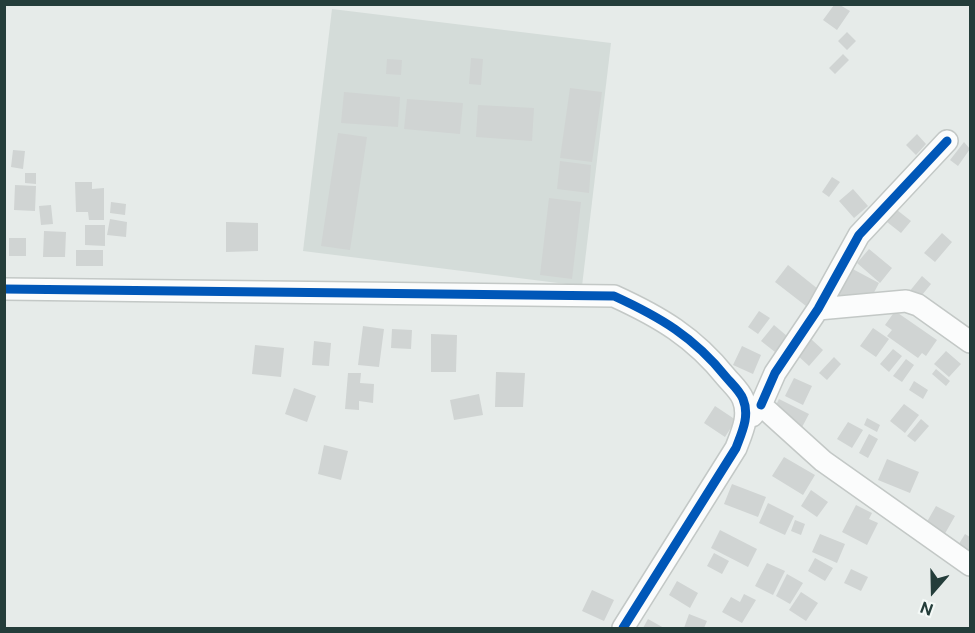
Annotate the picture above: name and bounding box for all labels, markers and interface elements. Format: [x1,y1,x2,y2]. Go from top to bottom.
north arrow [903,561,963,621]
text: N [918,597,936,619]

